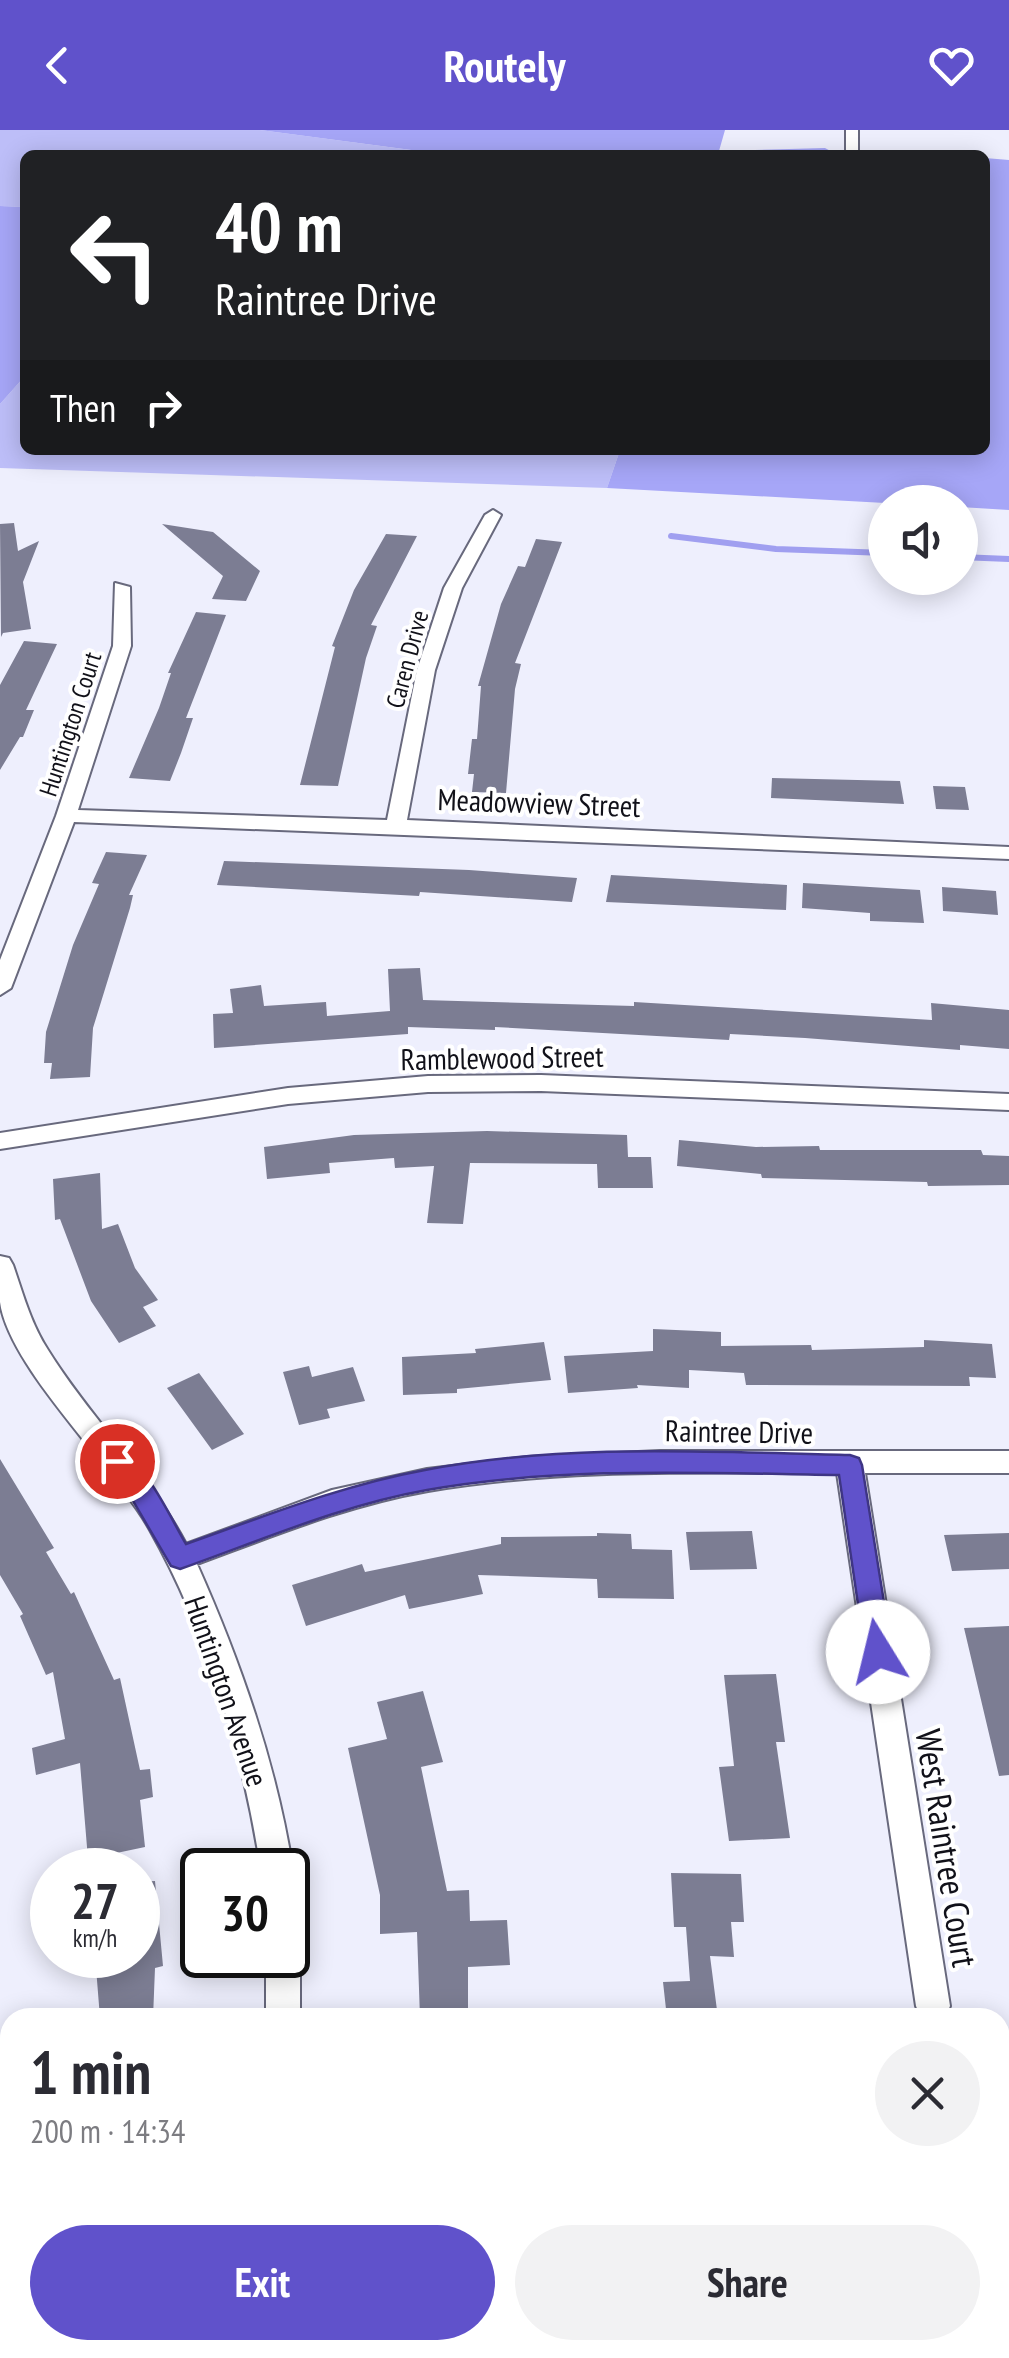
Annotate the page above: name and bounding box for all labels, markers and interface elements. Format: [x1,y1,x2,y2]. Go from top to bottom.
text: Routely [443,36,566,94]
icon: back [30,38,85,93]
icon: heart [924,38,979,93]
text: 40 m [215,181,343,271]
icon: left [50,190,180,320]
text: Raintree Drive [215,269,437,327]
icon: right [136,380,191,435]
text: Then [50,383,116,432]
map controls [868,485,978,595]
button: sound [868,485,978,595]
street label: Caren Drive [379,607,435,711]
street label: Huntington Court [32,648,108,800]
street label: Meadowview Street [437,779,642,825]
street label: Ramblewood Street [400,1036,605,1078]
street label: Raintree Drive [665,1410,813,1452]
pin [75,1419,160,1504]
icon: arrive [90,1434,145,1489]
street label: Huntington Avenue [176,1591,278,1791]
position arrow [826,1600,930,1704]
street label: West Raintree Court [906,1726,989,1971]
speed limit sign: 30 [180,1848,310,1978]
text: 27 [71,1868,119,1933]
text: km/h [73,1922,117,1954]
text: 1 min [30,2033,151,2111]
button: close [875,2041,980,2146]
text: 200 m · 14:34 [30,2110,185,2152]
button: Exit [30,2225,495,2340]
button: Share [515,2225,980,2340]

